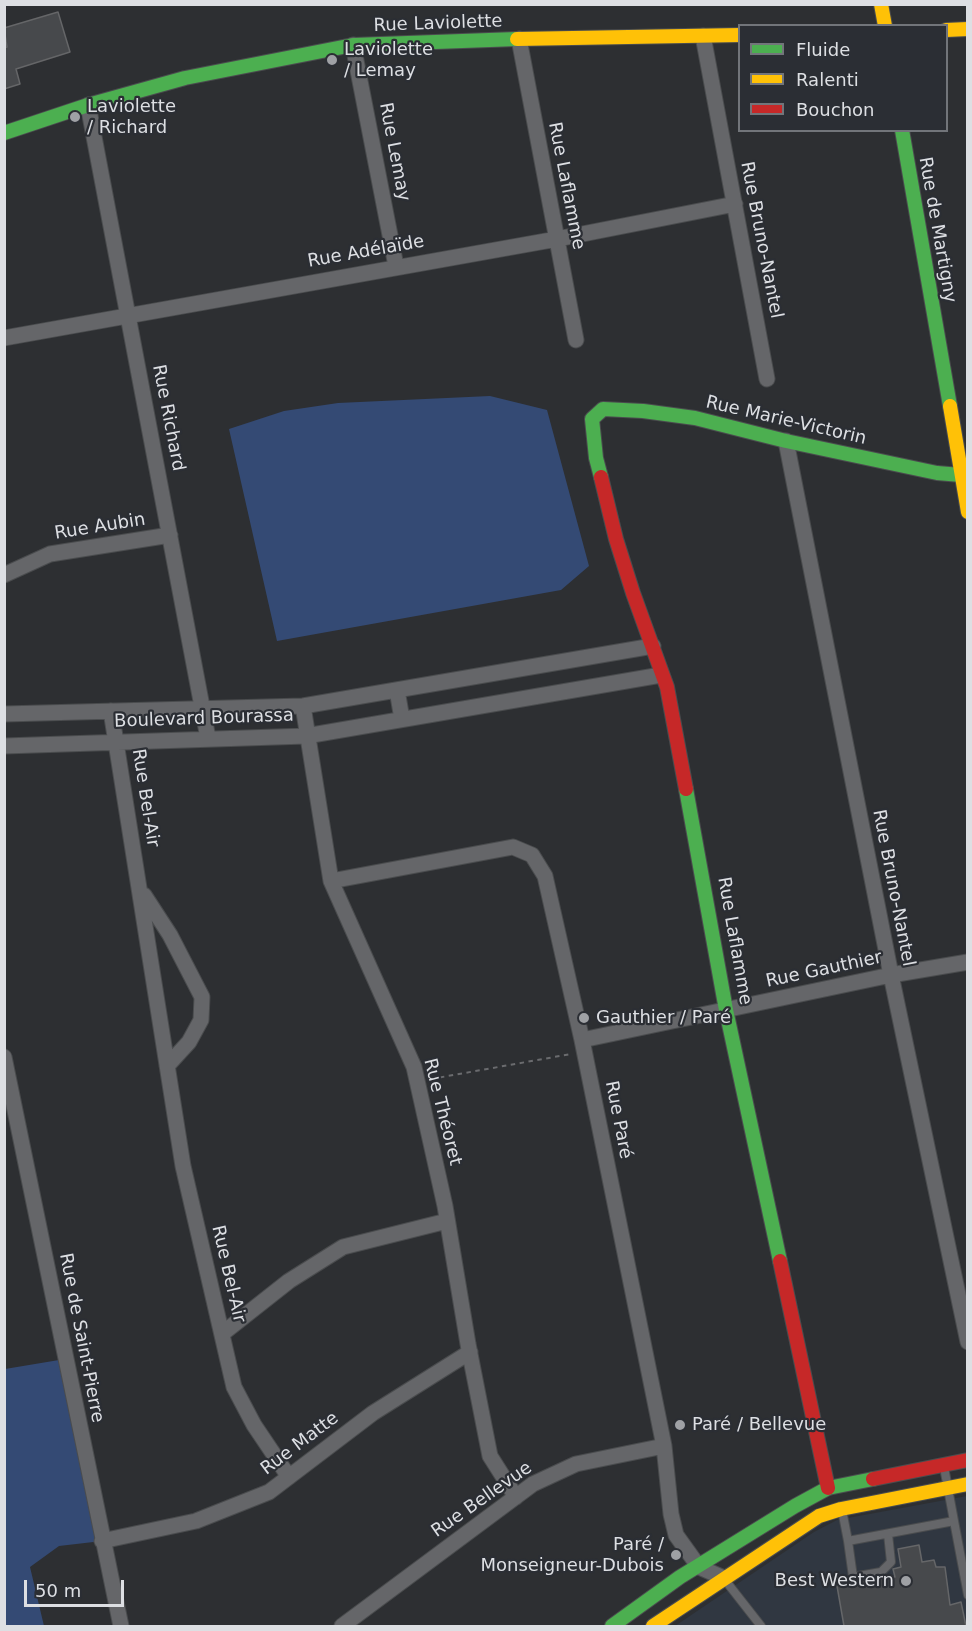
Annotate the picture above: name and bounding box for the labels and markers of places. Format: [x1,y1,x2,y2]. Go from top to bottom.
place label: Laviolette / Lemay [344,39,433,82]
marker: Laviolette / Lemay [325,53,339,67]
place label: Laviolette / Richard [87,96,176,138]
marker: Laviolette / Richard [68,110,82,124]
place label: Gauthier / Paré [596,1007,731,1029]
marker: Gauthier / Paré [577,1011,591,1025]
place label: Paré / Bellevue [692,1414,826,1436]
marker: Paré / Bellevue [673,1418,687,1432]
place label: Paré / Monseigneur-Dubois [480,1534,664,1576]
marker: Paré / Monseigneur-Dubois [669,1548,683,1562]
place label: Best Western [775,1570,894,1592]
marker: Best Western [899,1574,913,1588]

